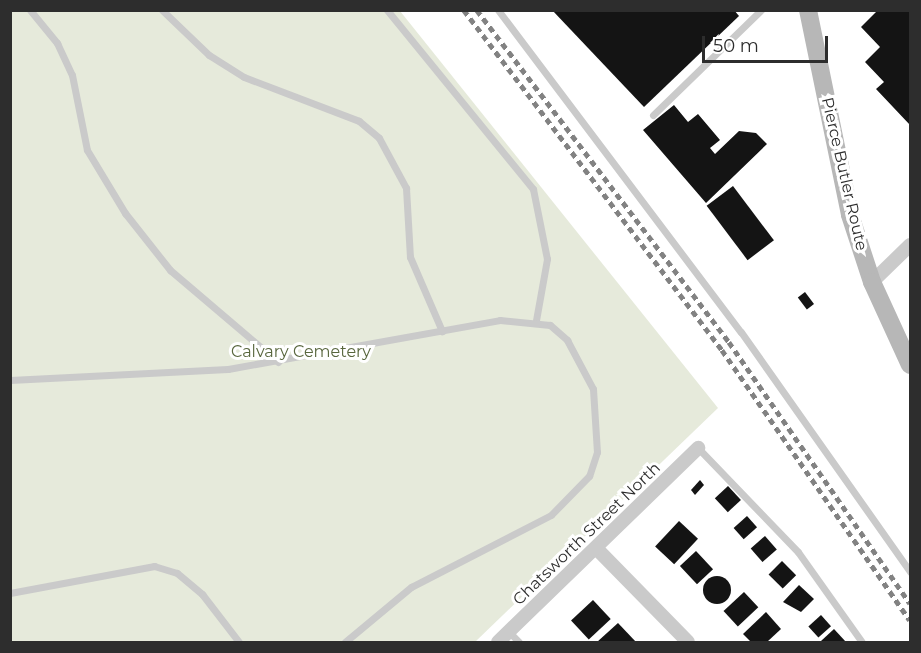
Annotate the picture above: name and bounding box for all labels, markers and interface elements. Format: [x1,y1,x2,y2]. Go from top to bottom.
scale bar [705,24,831,62]
text: 50 m [713,35,759,57]
street label: Pierce Butler Route [817,96,871,252]
park label: Calvary Cemetery [231,342,371,362]
street label: Chatsworth Street North [509,459,665,609]

